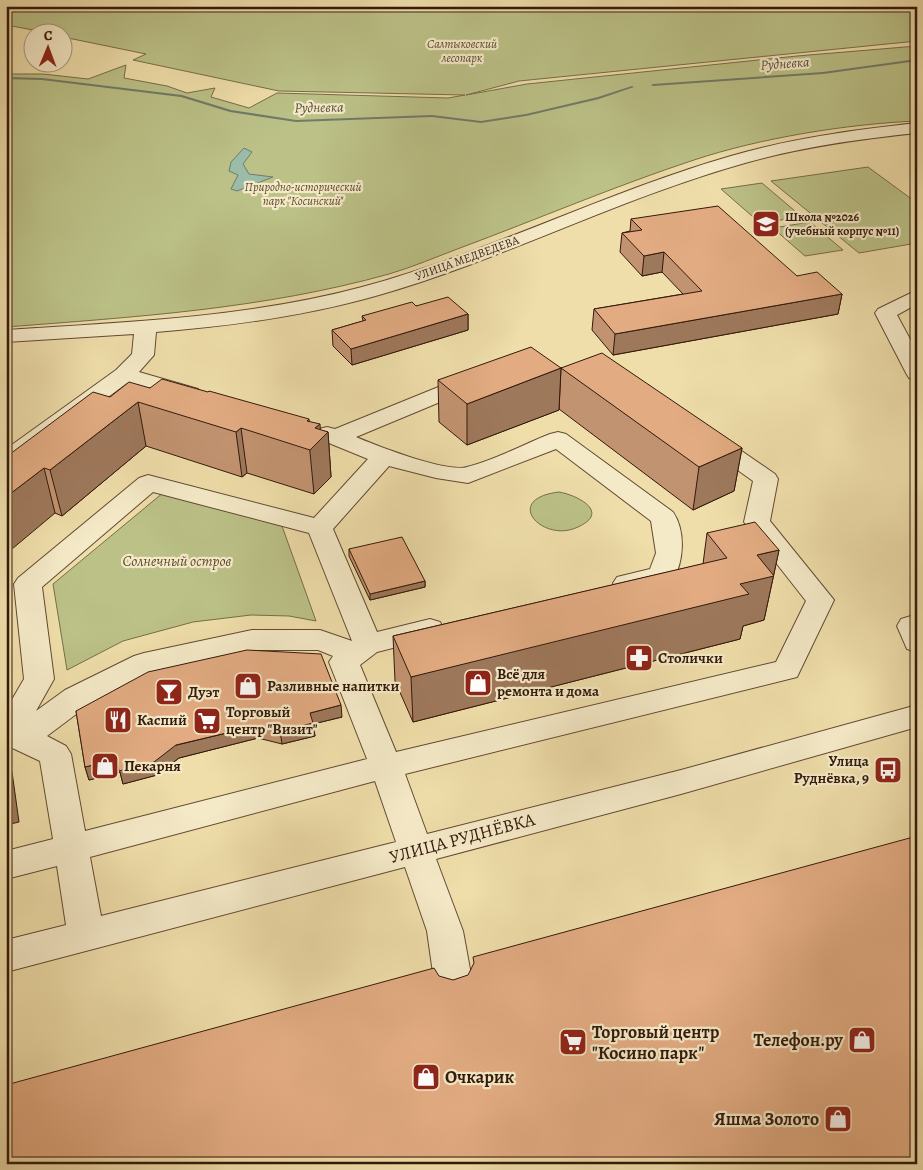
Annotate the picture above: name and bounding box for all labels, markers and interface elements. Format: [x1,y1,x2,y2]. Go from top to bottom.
north arrow [22,22,72,72]
text: С [44,26,53,45]
park label: Салтыковский лесопарк [427,36,497,66]
water label: Рудневка [760,52,811,75]
water label: Рудневка [294,98,344,117]
park label: Природно-исторический парк "Косинский" [245,179,362,209]
school or university icon: Школа №2026 (учебный корпус №11) [751,209,781,239]
place label: Школа №2026 (учебный корпус №11) [785,209,899,239]
street label: УЛИЦА МЕДВЕДЕВА [413,231,522,284]
park label: Солнечный остров [123,551,232,571]
pharmacy icon: Столички [624,643,654,673]
place label: Столички [658,648,723,668]
place label: Всё для ремонта и дома [497,664,600,701]
shop icon: Всё для ремонта и дома [463,668,493,698]
shop icon: Разливные напитки [233,671,263,701]
place label: Разливные напитки [267,676,399,696]
bar icon: Дуэт [154,677,184,707]
place label: Дуэт [188,682,219,702]
place label: Торговый центр "Визит" [226,702,318,739]
restaurant icon: Каспий [103,705,133,735]
supermarket icon: Торговый центр "Визит" [192,706,222,736]
place label: Каспий [137,710,187,730]
shop icon: Пекарня [90,751,120,781]
place label: Улица Руднёвка, 9 [794,751,870,788]
bus stop icon: Улица Руднёвка, 9 [873,755,903,785]
place label: Пекарня [124,756,181,776]
street label: УЛИЦА РУДНЁВКА [387,807,538,869]
place label: Торговый центр "Косино парк" [592,1020,720,1065]
shop icon: Телефон.ру [847,1025,877,1055]
supermarket icon: Торговый центр "Косино парк" [558,1027,588,1057]
place label: Телефон.ру [754,1028,843,1052]
shop icon: Очкарик [411,1062,441,1092]
place label: Очкарик [445,1065,514,1089]
shop icon: Яшма Золото [823,1104,853,1134]
place label: Яшма Золото [714,1107,819,1131]

